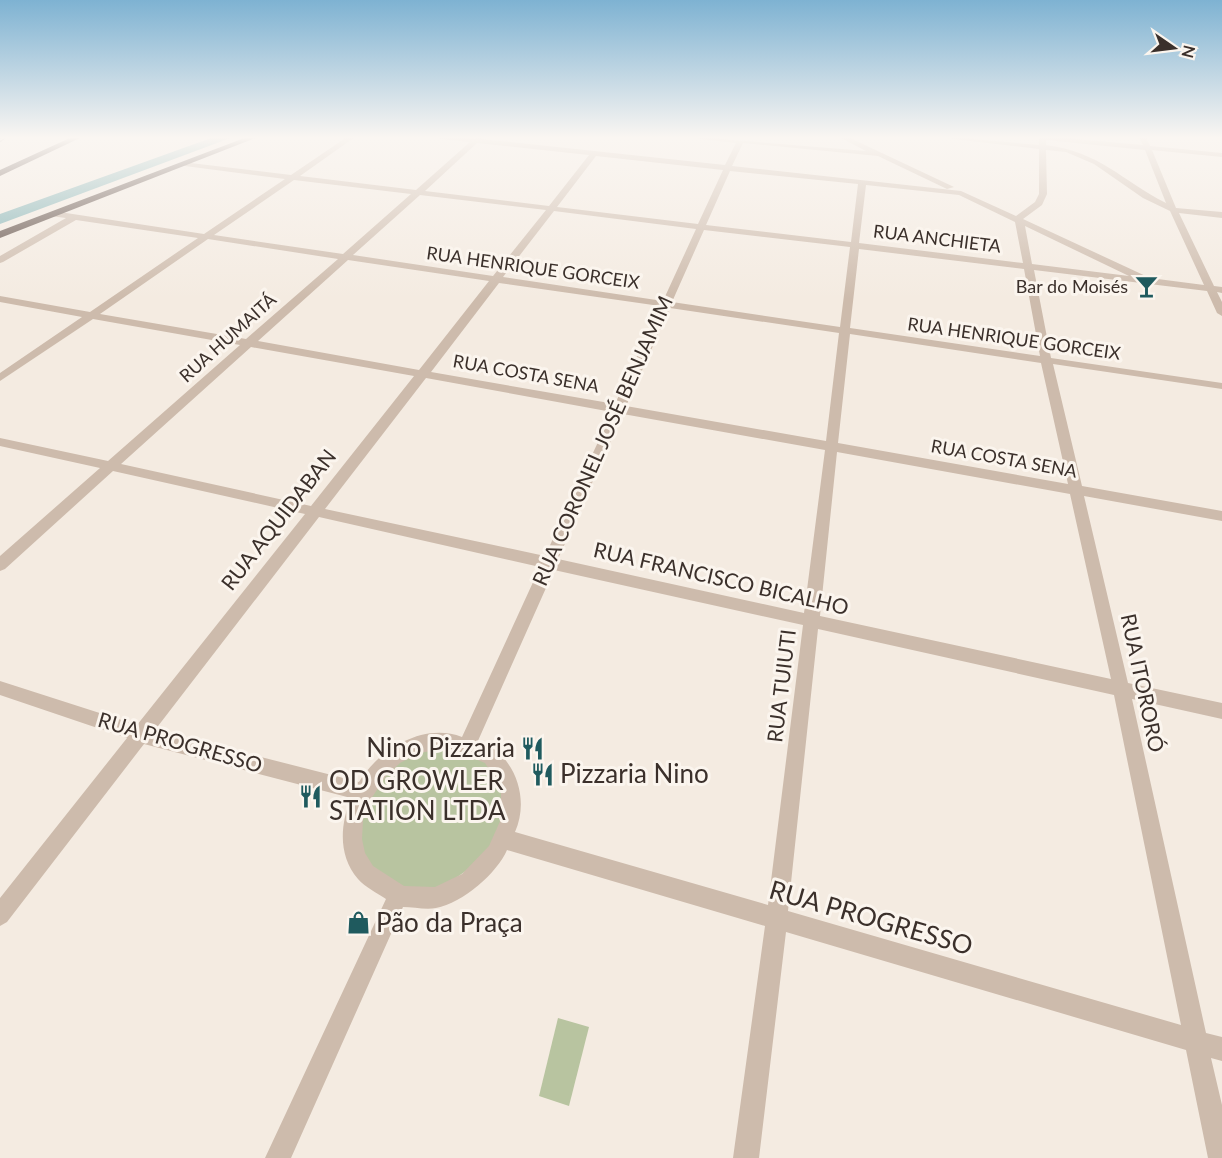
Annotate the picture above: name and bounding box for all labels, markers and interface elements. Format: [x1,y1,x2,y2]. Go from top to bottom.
north arrow [1144,18,1204,78]
text: N [1178,43,1200,60]
street label: RUA ANCHIETA [872,219,1003,257]
street label: RUA HENRIQUE GORCEIX [425,241,641,293]
bar icon: Bar do Moisés [1133,274,1159,300]
place label: Bar do Moisés [1016,275,1128,297]
street label: RUA HUMAITÁ [174,287,281,387]
street label: RUA CORONEL JOSÉ BENJAMIM [526,292,677,589]
street label: RUA HENRIQUE GORCEIX [906,312,1122,364]
street label: RUA COSTA SENA [451,349,602,397]
street label: RUA COSTA SENA [929,434,1080,482]
street label: RUA AQUIDABAN [215,444,341,594]
street label: RUA FRANCISCO BICALHO [591,536,851,619]
street label: RUA ITORORÓ [1117,611,1170,754]
street label: RUA TUIUTI [761,628,800,744]
street label: RUA PROGRESSO [95,706,265,777]
place label: Nino Pizzaria [366,731,515,763]
restaurant icon: Nino Pizzaria [520,735,546,761]
place label: Pizzaria Nino [560,757,709,789]
restaurant icon: Pizzaria Nino [529,761,555,787]
place label: OD GROWLER STATION LTDA [329,764,506,826]
restaurant icon: OD GROWLER STATION LTDA [298,783,324,809]
street label: RUA PROGRESSO [766,873,977,961]
place label: Pão da Praça [376,906,523,938]
shop icon: Pão da Praça [345,910,371,936]

